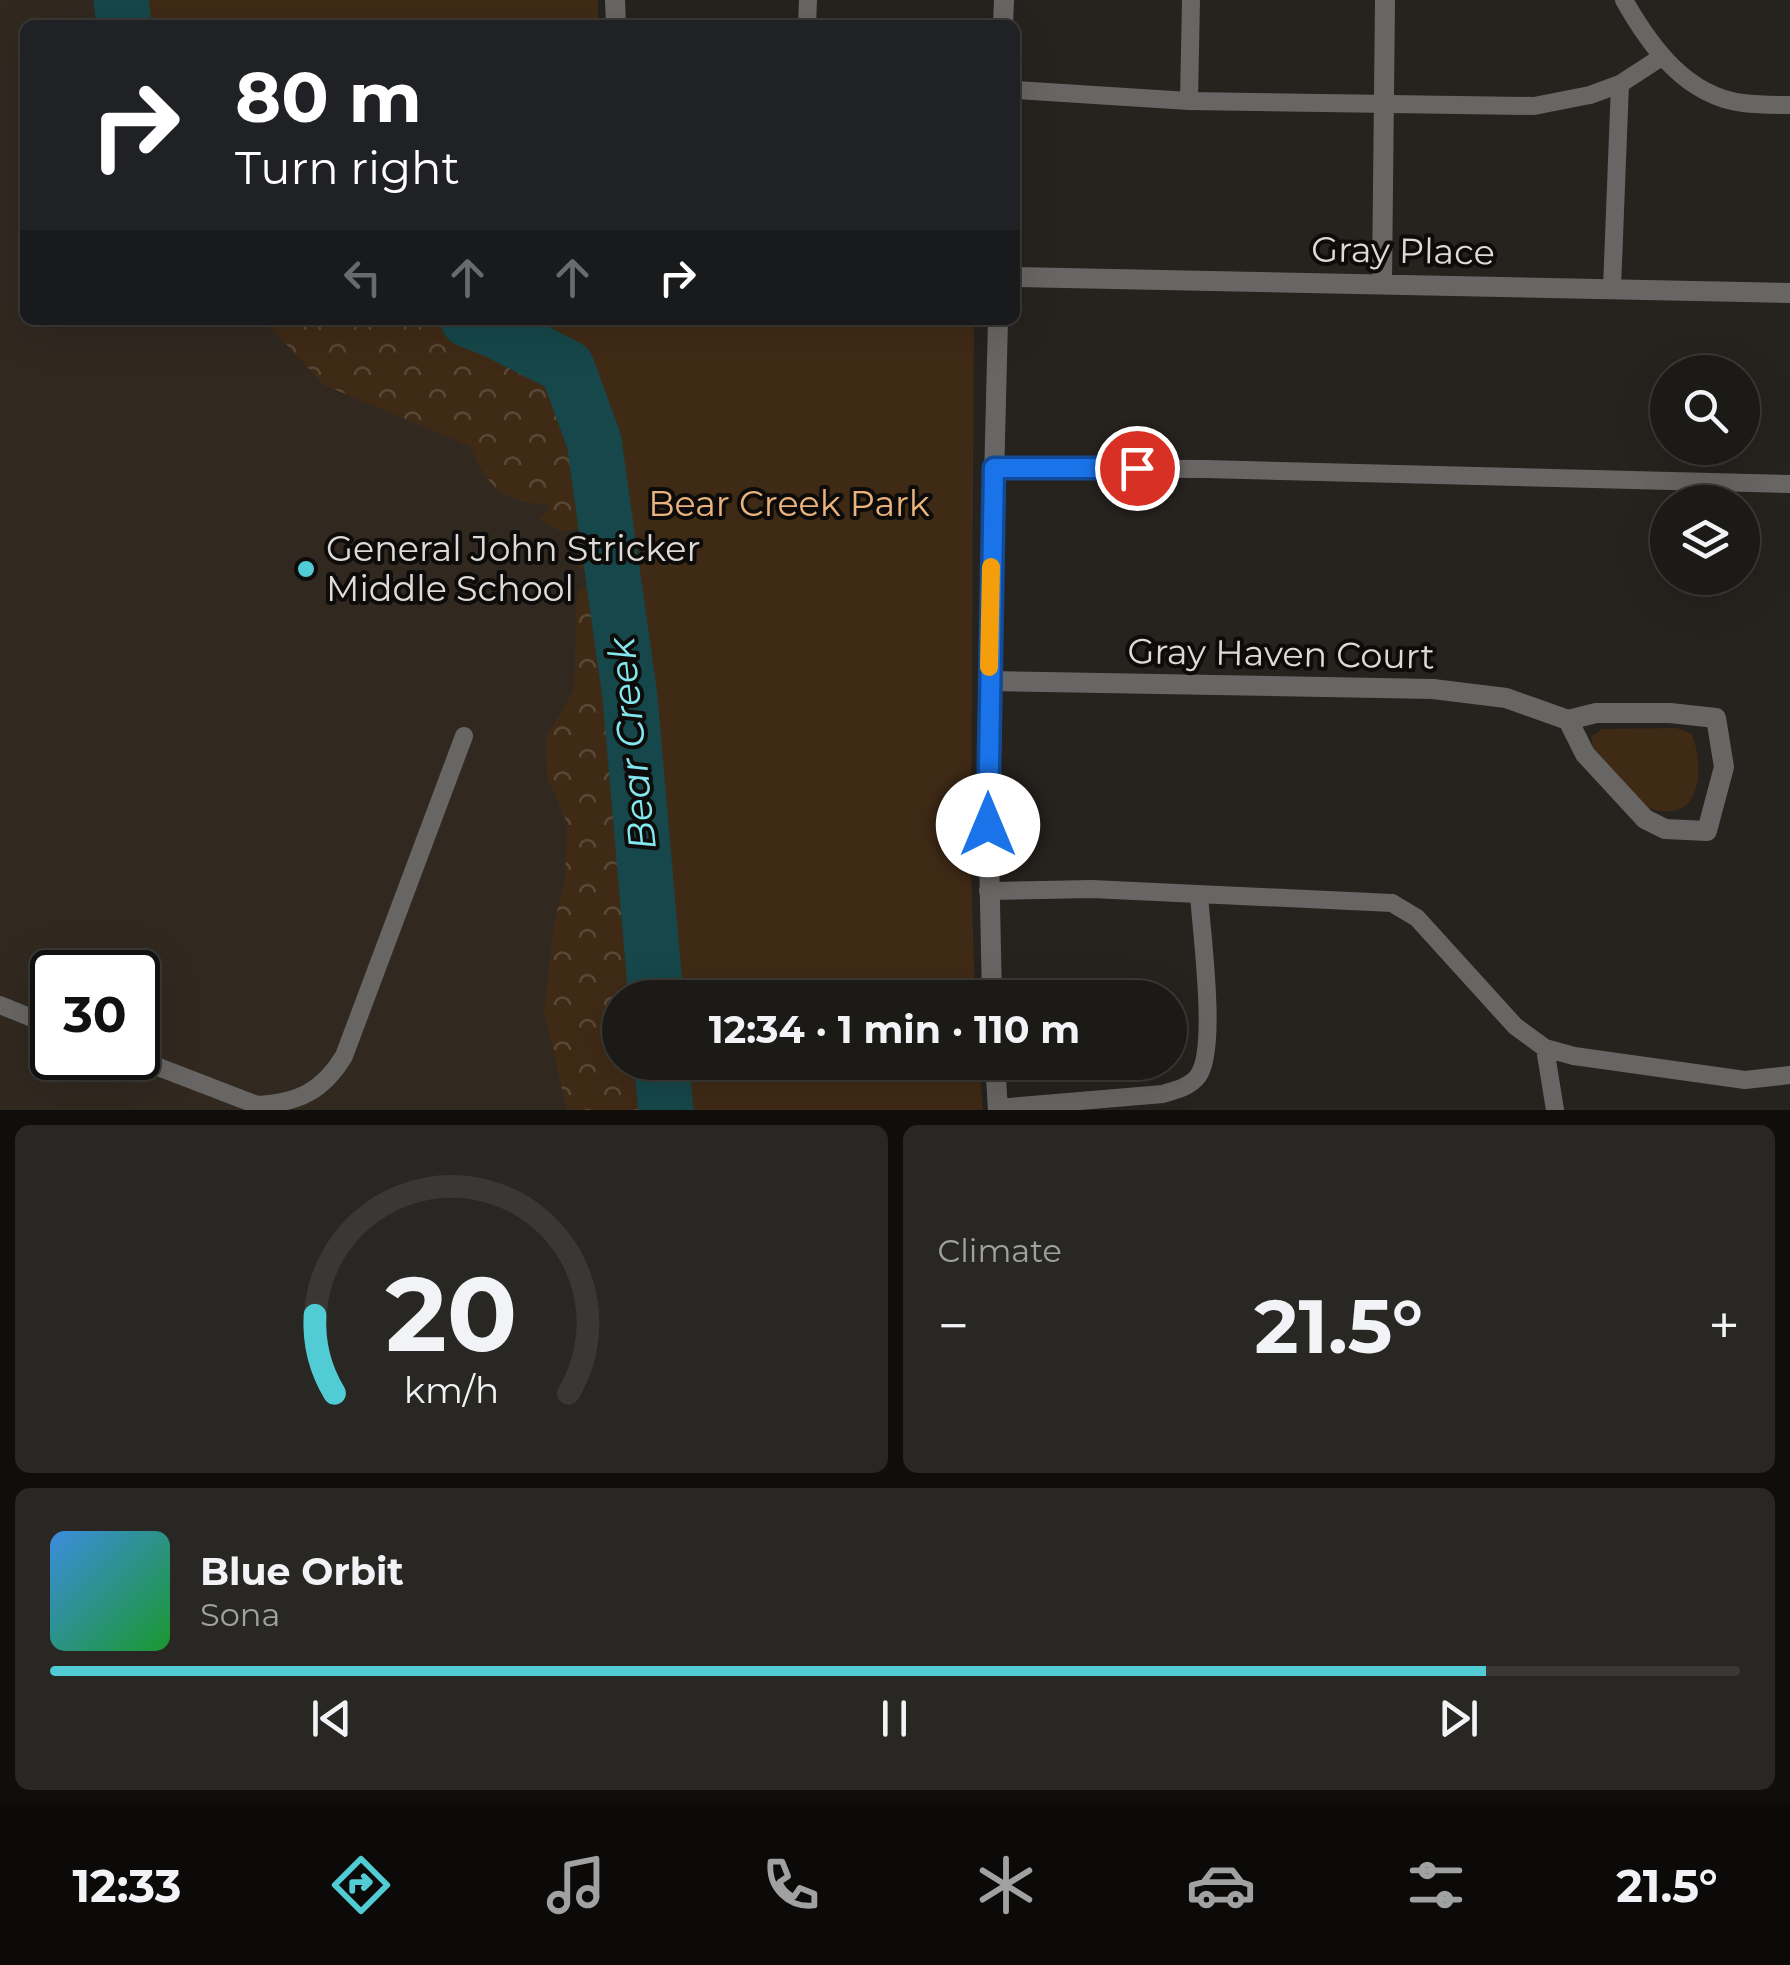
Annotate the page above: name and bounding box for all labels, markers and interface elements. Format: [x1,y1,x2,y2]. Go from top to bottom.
text: 80 m [235,54,422,140]
icon: right [70,60,200,190]
text: Turn right [235,140,460,195]
street label: Gray Place [1311,227,1495,274]
icon: left [335,250,390,305]
icon: ahead [440,250,495,305]
icon: ahead [545,250,600,305]
icon: right [650,250,705,305]
map controls [1650,355,1760,595]
button: search [1650,355,1760,465]
pin [1095,426,1180,511]
icon: arrive [1110,441,1165,496]
park label: Bear Creek Park [648,482,930,525]
button: layers [1650,485,1760,595]
place label: General John Stricker Middle School [326,527,701,610]
marker: General John Stricker Middle School [295,558,317,580]
street label: Gray Haven Court [1127,629,1435,678]
water label: Bear Creek [597,634,666,852]
position arrow [936,773,1040,877]
speed limit sign: 30 [30,950,160,1080]
text: 12:34 · 1 min · 110 m [709,1006,1080,1053]
text: Climate [938,1231,1062,1270]
text: 20 [385,1250,517,1377]
text: 21.5° [1254,1280,1423,1372]
text: − [938,1292,969,1359]
text: + [1708,1292,1740,1359]
text: km/h [404,1368,499,1412]
text: Blue Orbit [200,1548,404,1595]
text: Sona [200,1595,280,1634]
icon: previous [304,1691,359,1746]
icon: pause [867,1691,922,1746]
icon: next [1431,1691,1486,1746]
icon: directions [326,1850,396,1920]
icon: music [541,1850,611,1920]
icon: phone [756,1850,826,1920]
icon: climate [971,1850,1041,1920]
icon: car [1186,1850,1256,1920]
icon: filters [1401,1850,1471,1920]
text: 12:33 [72,1858,182,1913]
text: 21.5° [1616,1858,1717,1913]

